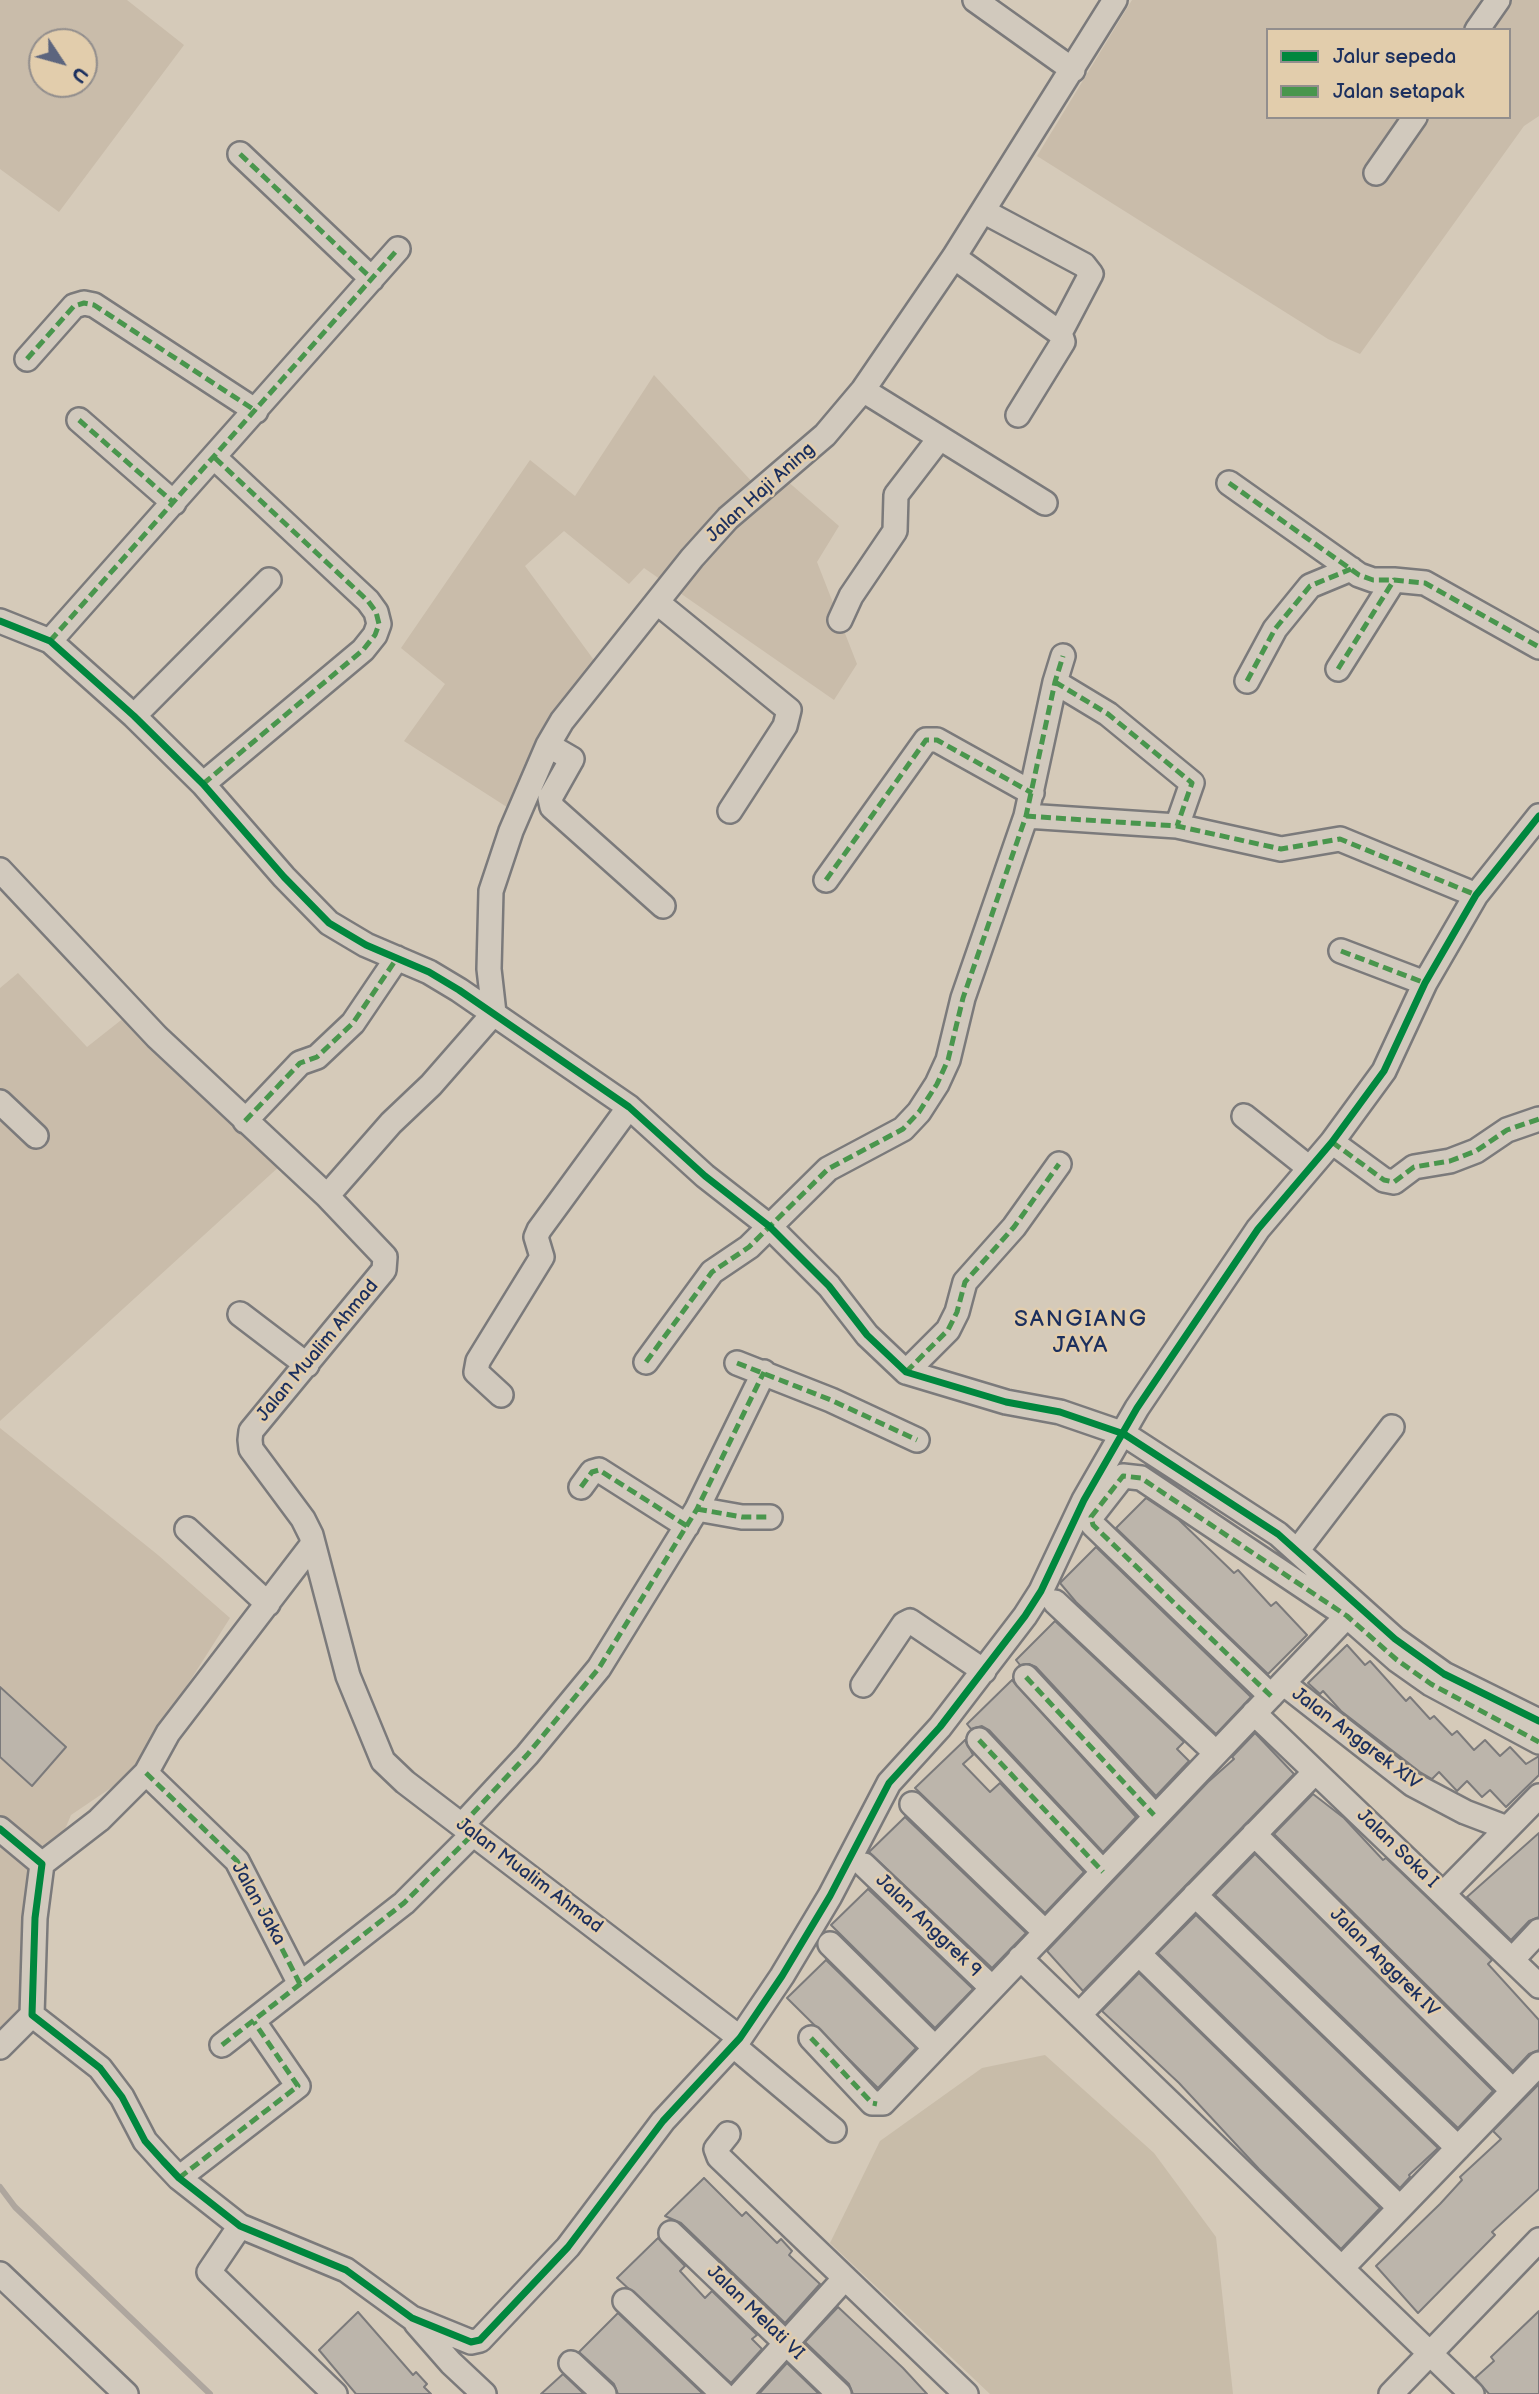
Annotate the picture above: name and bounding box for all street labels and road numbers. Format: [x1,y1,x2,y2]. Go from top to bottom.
street label: Jalan Haji Aning [702,438,820,548]
street label: Jalan Mualim Ahmad [252,1276,384,1426]
street label: Jalan Anggrek XIV [1287,1683,1425,1795]
street label: Jalan Soka I [1352,1805,1442,1893]
street label: Jalan Mualim Ahmad [451,1813,607,1939]
street label: Jalan Jaka [226,1859,290,1949]
street label: Jalan Anggrek 9 [870,1870,986,1982]
street label: Jalan Anggrek IV [1325,1904,1443,2022]
street label: Jalan Melati VI [702,2261,808,2365]

